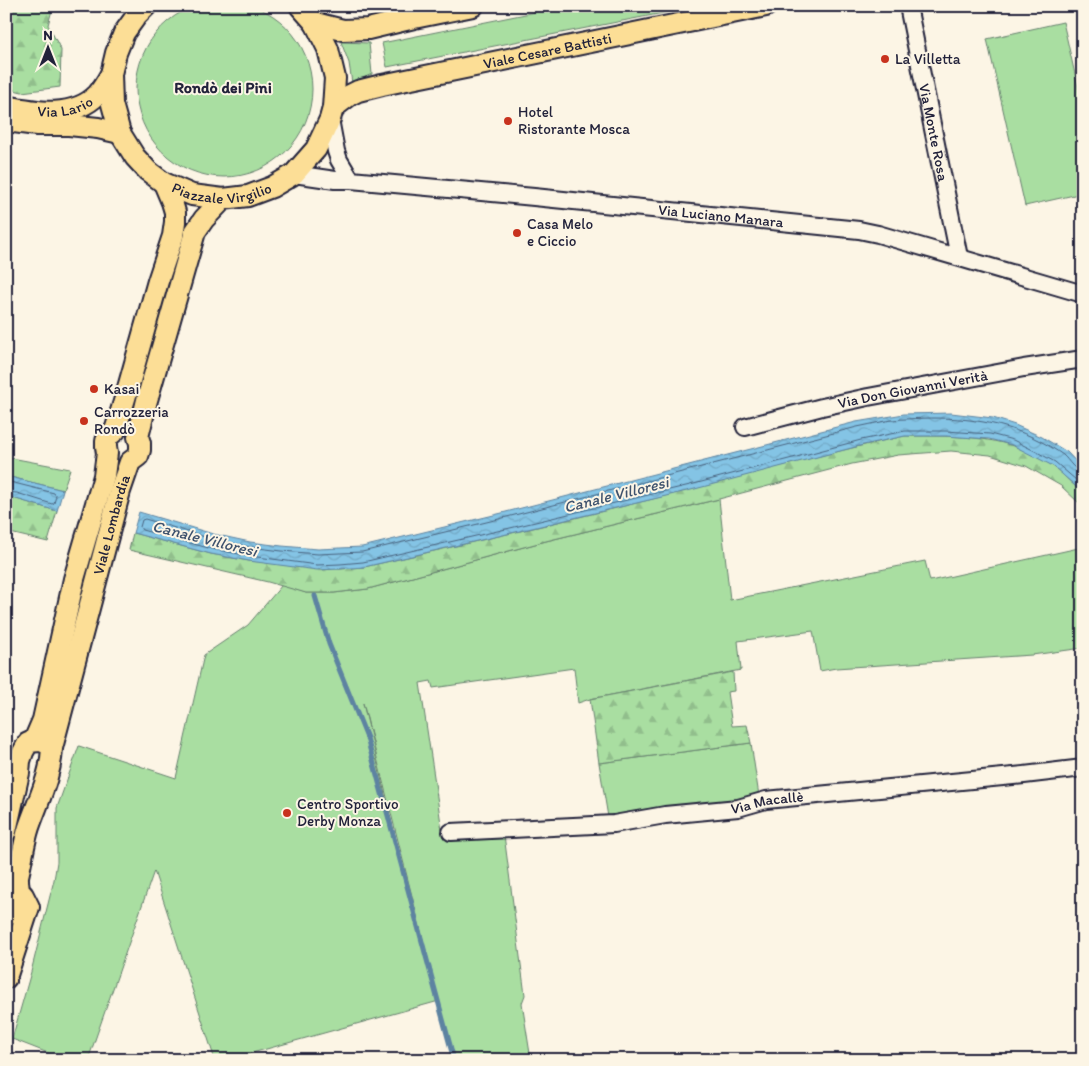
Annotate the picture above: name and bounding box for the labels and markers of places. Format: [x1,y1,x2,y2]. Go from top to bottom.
place label: La Villetta [895,50,961,68]
marker: La Villetta [879,53,891,65]
place label: Hotel Ristorante Mosca [518,103,630,138]
marker: Hotel Ristorante Mosca [502,115,514,127]
place label: Casa Melo e Ciccio [527,215,593,250]
marker: Casa Melo e Ciccio [511,227,523,239]
place label: Kasai [104,380,139,398]
marker: Kasai [88,383,100,395]
place label: Carrozzeria Rondò [94,403,169,438]
marker: Carrozzeria Rondò [78,415,90,427]
place label: Centro Sportivo Derby Monza [297,795,399,830]
marker: Centro Sportivo Derby Monza [281,807,293,819]

